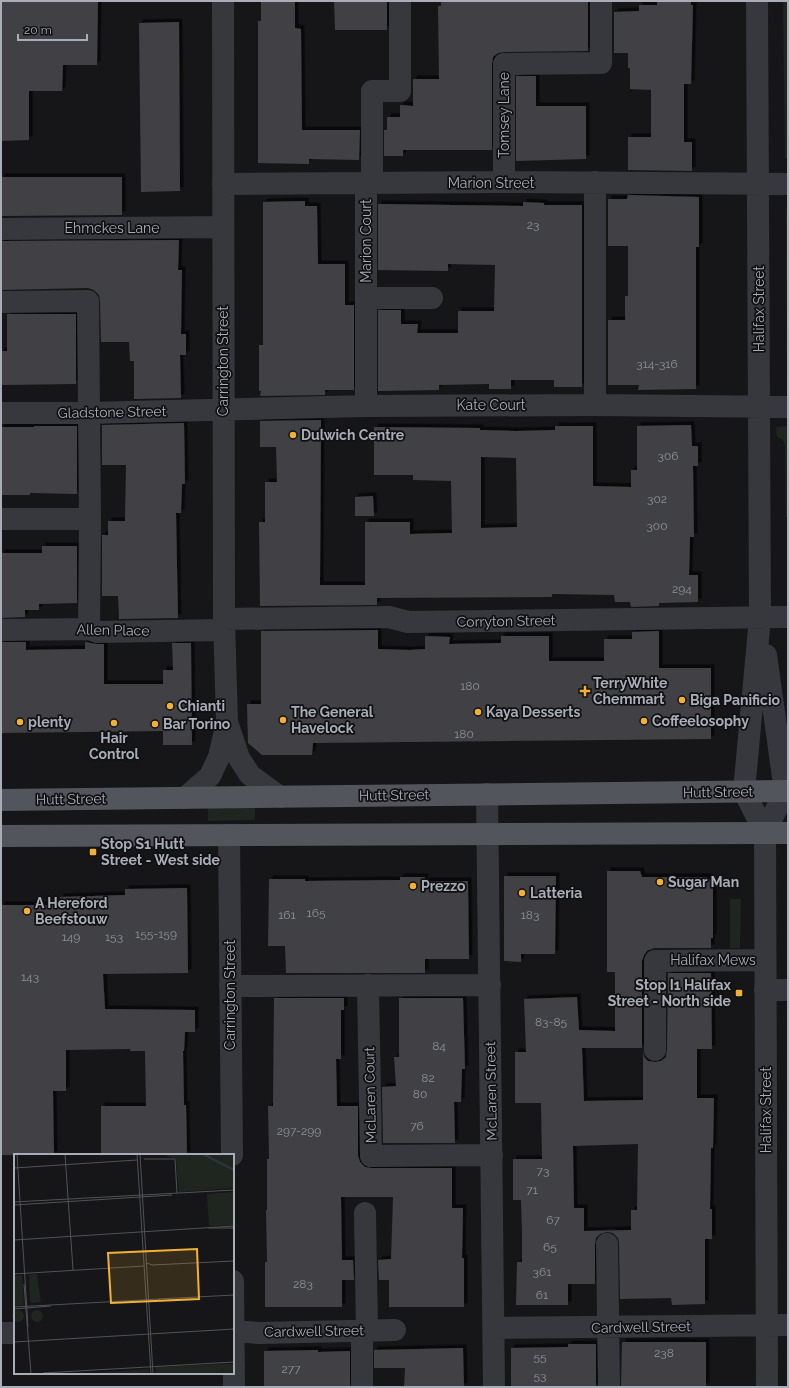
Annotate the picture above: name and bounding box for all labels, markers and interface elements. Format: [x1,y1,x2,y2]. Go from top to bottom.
scale bar [18,16,87,42]
text: 20 m [24,23,52,37]
street label: Tomsey Lane [496,72,512,158]
street label: Marion Street [448,175,535,191]
street label: Marion Court [358,199,374,283]
house number: 23 [527,218,539,232]
street label: Ehmckes Lane [64,220,160,236]
street label: Halifax Street [751,265,767,352]
street label: Carrington Street [215,306,231,416]
house number: 314-316 [636,357,678,371]
street label: Kate Court [457,397,526,413]
street label: Gladstone Street [58,403,167,421]
place label: Dulwich Centre [301,427,405,443]
marker: Dulwich Centre [288,430,298,440]
house number: 306 [658,449,679,463]
house number: 302 [647,492,667,506]
house number: 300 [646,519,668,533]
house number: 294 [672,582,692,596]
street label: Corryton Street [456,612,556,630]
street label: Allen Place [76,621,150,639]
place label: TerryWhite Chemmart [593,675,668,707]
house number: 180 [460,679,480,693]
marker: TerryWhite Chemmart [580,686,590,696]
place label: Biga Panificio [690,692,780,708]
marker: Biga Panificio [677,695,687,705]
place label: Chianti [178,698,225,714]
marker: Chianti [165,701,175,711]
place label: The General Havelock [291,704,374,736]
place label: Kaya Desserts [486,704,580,720]
marker: Kaya Desserts [473,707,483,717]
place label: Coffeelosophy [652,713,749,729]
place label: plenty [28,714,71,730]
marker: The General Havelock [278,715,288,725]
place label: Bar Torino [163,716,231,732]
marker: Coffeelosophy [639,716,649,726]
marker: plenty [15,717,25,727]
marker: Hair Control [109,718,119,728]
marker: Bar Torino [150,719,160,729]
house number: 180 [454,727,474,741]
place label: Hair Control [89,730,140,762]
street label: Hutt Street [683,783,754,801]
street label: Hutt Street [359,786,430,804]
street label: Hutt Street [36,790,107,808]
place label: Stop S1 Hutt Street - West side [101,836,221,868]
marker: Stop S1 Hutt Street - West side [88,847,98,857]
place label: Sugar Man [668,874,739,890]
marker: Sugar Man [655,877,665,887]
place label: Prezzo [421,878,466,894]
marker: Prezzo [408,881,418,891]
place label: Latteria [530,885,582,901]
marker: Latteria [517,888,527,898]
place label: A Hereford Beefstouw [35,895,108,927]
marker: A Hereford Beefstouw [22,906,32,916]
house number: 165 [307,906,326,920]
house number: 161 [278,908,296,922]
house number: 183 [521,908,539,922]
house number: 155-159 [135,927,177,941]
house number: 149 [62,930,80,944]
house number: 153 [105,930,123,944]
street label: Carrington Street [222,940,238,1050]
street label: Halifax Mews [670,952,756,968]
house number: 143 [21,970,39,984]
place label: Stop I1 Halifax Street - North side [608,977,732,1009]
marker: Stop I1 Halifax Street - North side [734,988,744,998]
house number: 83-85 [535,1015,568,1029]
house number: 84 [432,1039,446,1053]
street label: McLaren Street [482,1041,500,1141]
street label: McLaren Court [361,1046,379,1143]
street label: Halifax Street [758,1066,774,1153]
house number: 82 [421,1071,435,1085]
house number: 80 [413,1087,427,1101]
house number: 76 [410,1119,424,1133]
house number: 297-299 [277,1124,321,1138]
inset map [14,1154,234,1374]
house number: 73 [537,1164,549,1178]
house number: 71 [526,1183,538,1197]
house number: 67 [546,1213,560,1227]
house number: 65 [543,1240,557,1254]
house number: 361 [533,1265,551,1279]
house number: 283 [293,1277,313,1291]
house number: 61 [536,1288,548,1302]
street label: Cardwell Street [591,1318,691,1336]
street label: Cardwell Street [264,1322,364,1340]
house number: 238 [654,1346,674,1360]
house number: 55 [533,1350,547,1364]
house number: 277 [281,1362,301,1376]
house number: 53 [534,1369,546,1383]

